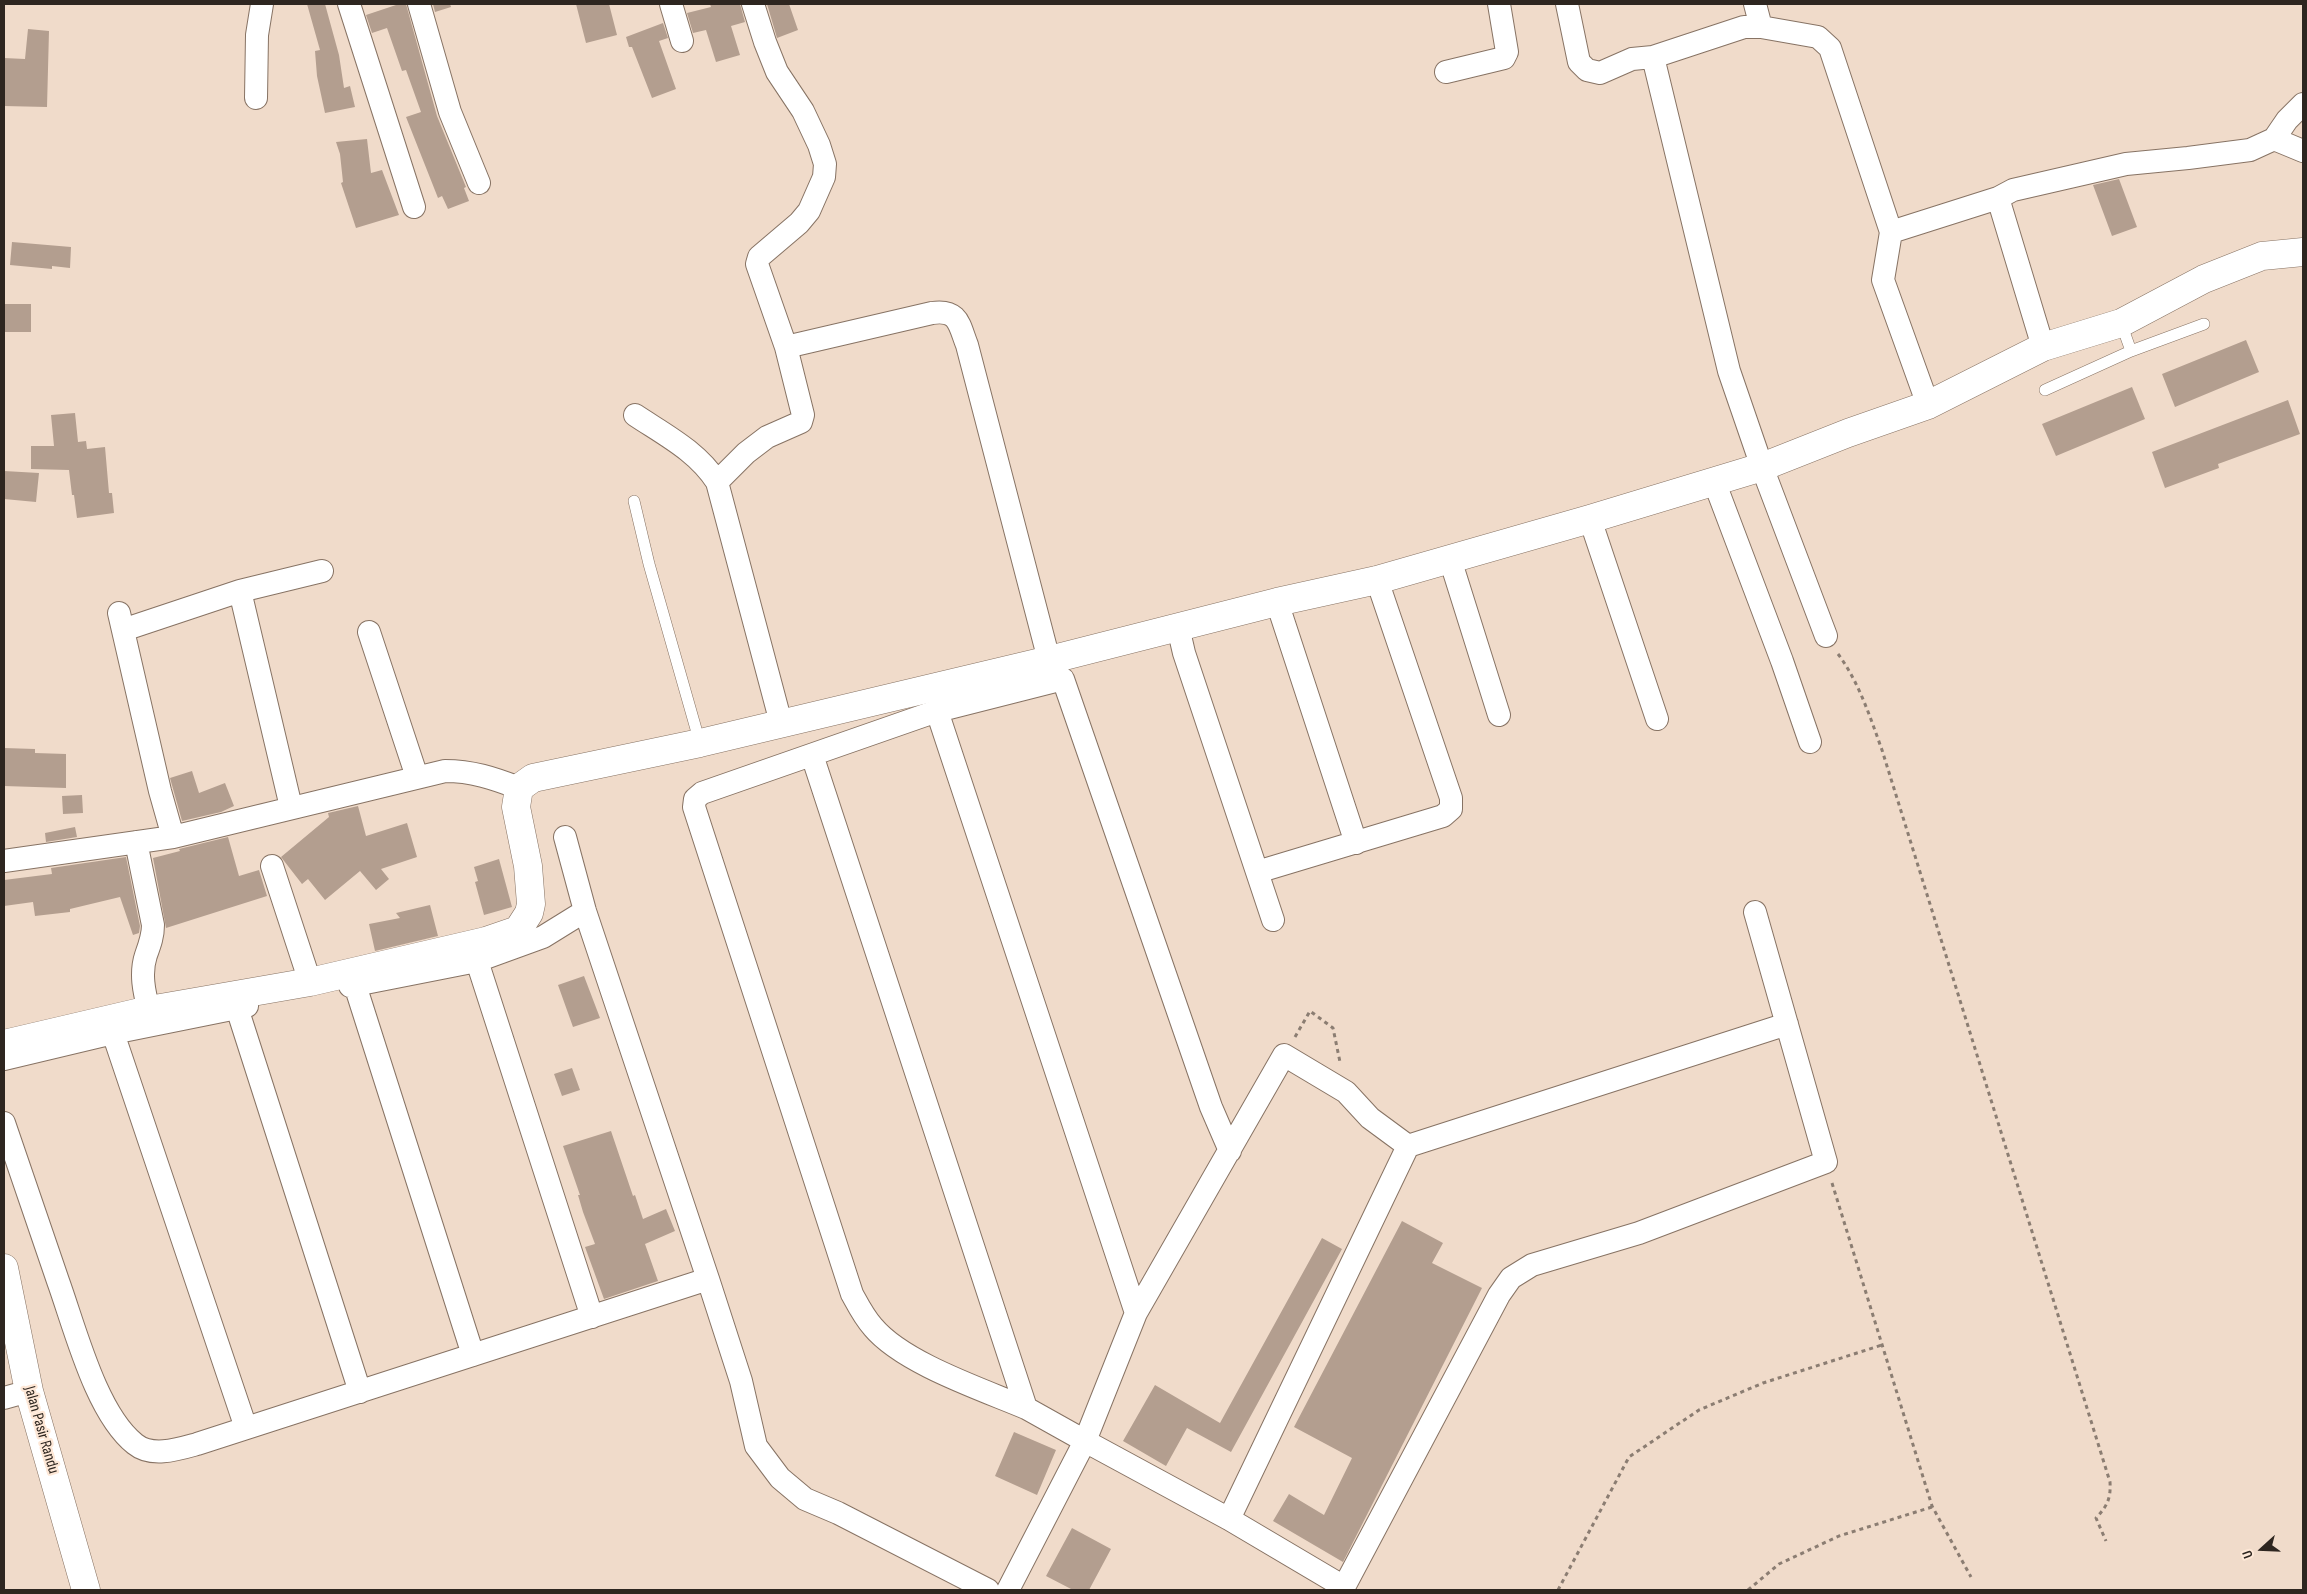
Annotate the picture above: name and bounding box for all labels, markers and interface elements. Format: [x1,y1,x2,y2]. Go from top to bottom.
street label: Jalan Pasir Randu [19,1384,63,1476]
north arrow [2237,1524,2287,1574]
text: U [2238,1548,2257,1561]

